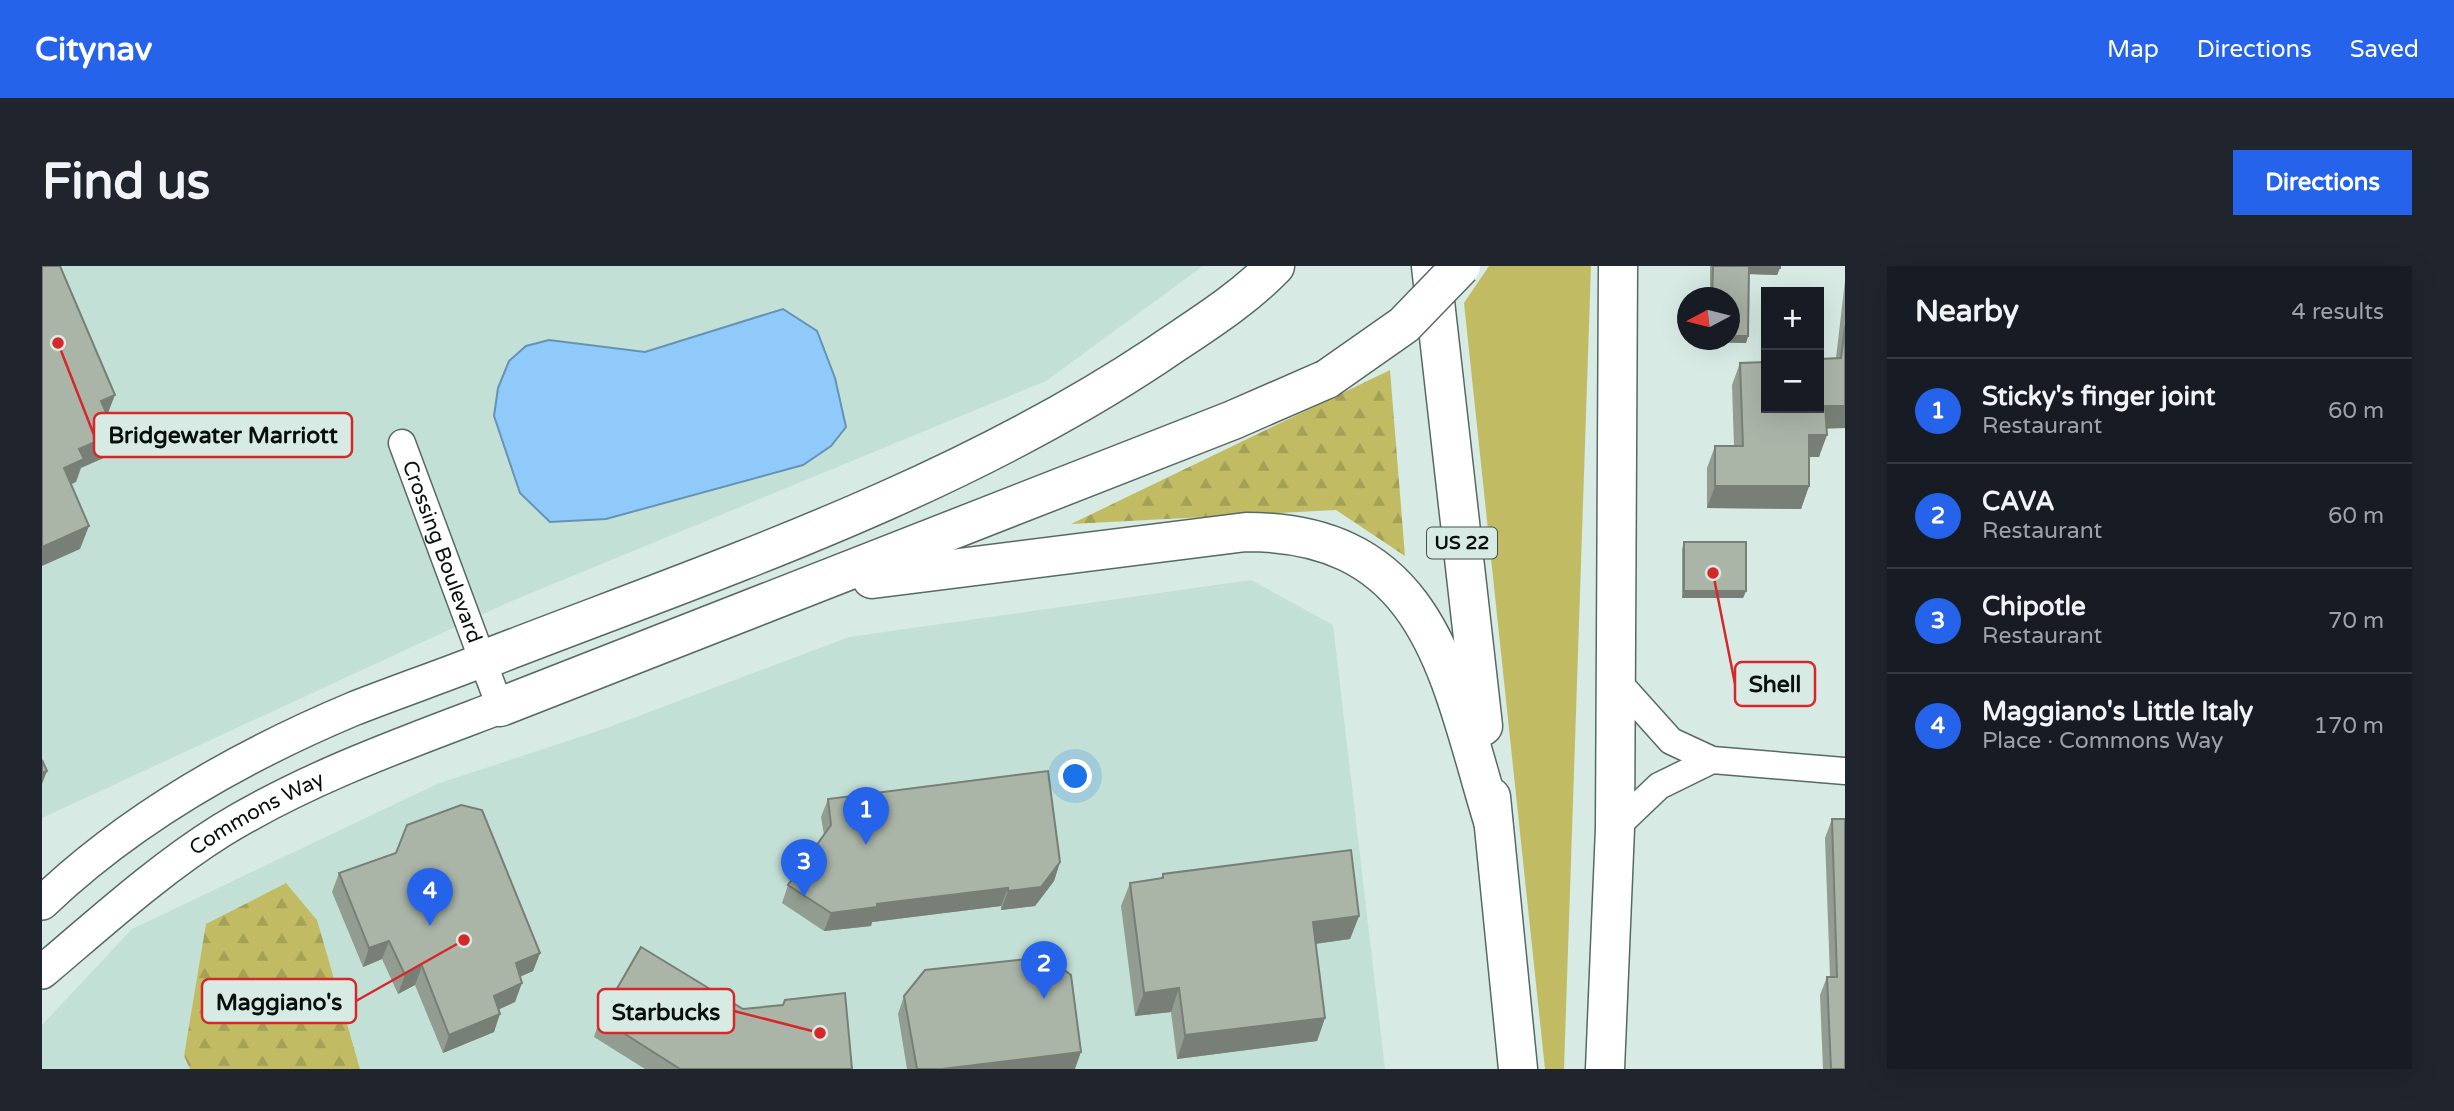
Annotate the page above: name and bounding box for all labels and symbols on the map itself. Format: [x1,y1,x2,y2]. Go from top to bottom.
north arrow [1677,287,1740,350]
callout: Bridgewater Marriott [94,413,352,457]
text: Bridgewater Marriott [108,422,338,450]
street label: Crossing Boulevard [397,457,488,646]
road number: US 22 [1427,528,1497,558]
callout: Shell [1735,662,1815,706]
text: Shell [1749,671,1801,699]
your location [1058,759,1092,793]
street label: Commons Way [184,766,328,860]
pin: 1 [843,787,889,845]
pin: 3 [781,839,827,897]
pin: 4 [407,868,453,926]
pin: 2 [1021,941,1067,999]
callout: Maggiano's [202,979,356,1023]
text: Maggiano's [216,989,342,1017]
callout: Starbucks [598,989,734,1033]
text: Starbucks [612,999,720,1027]

